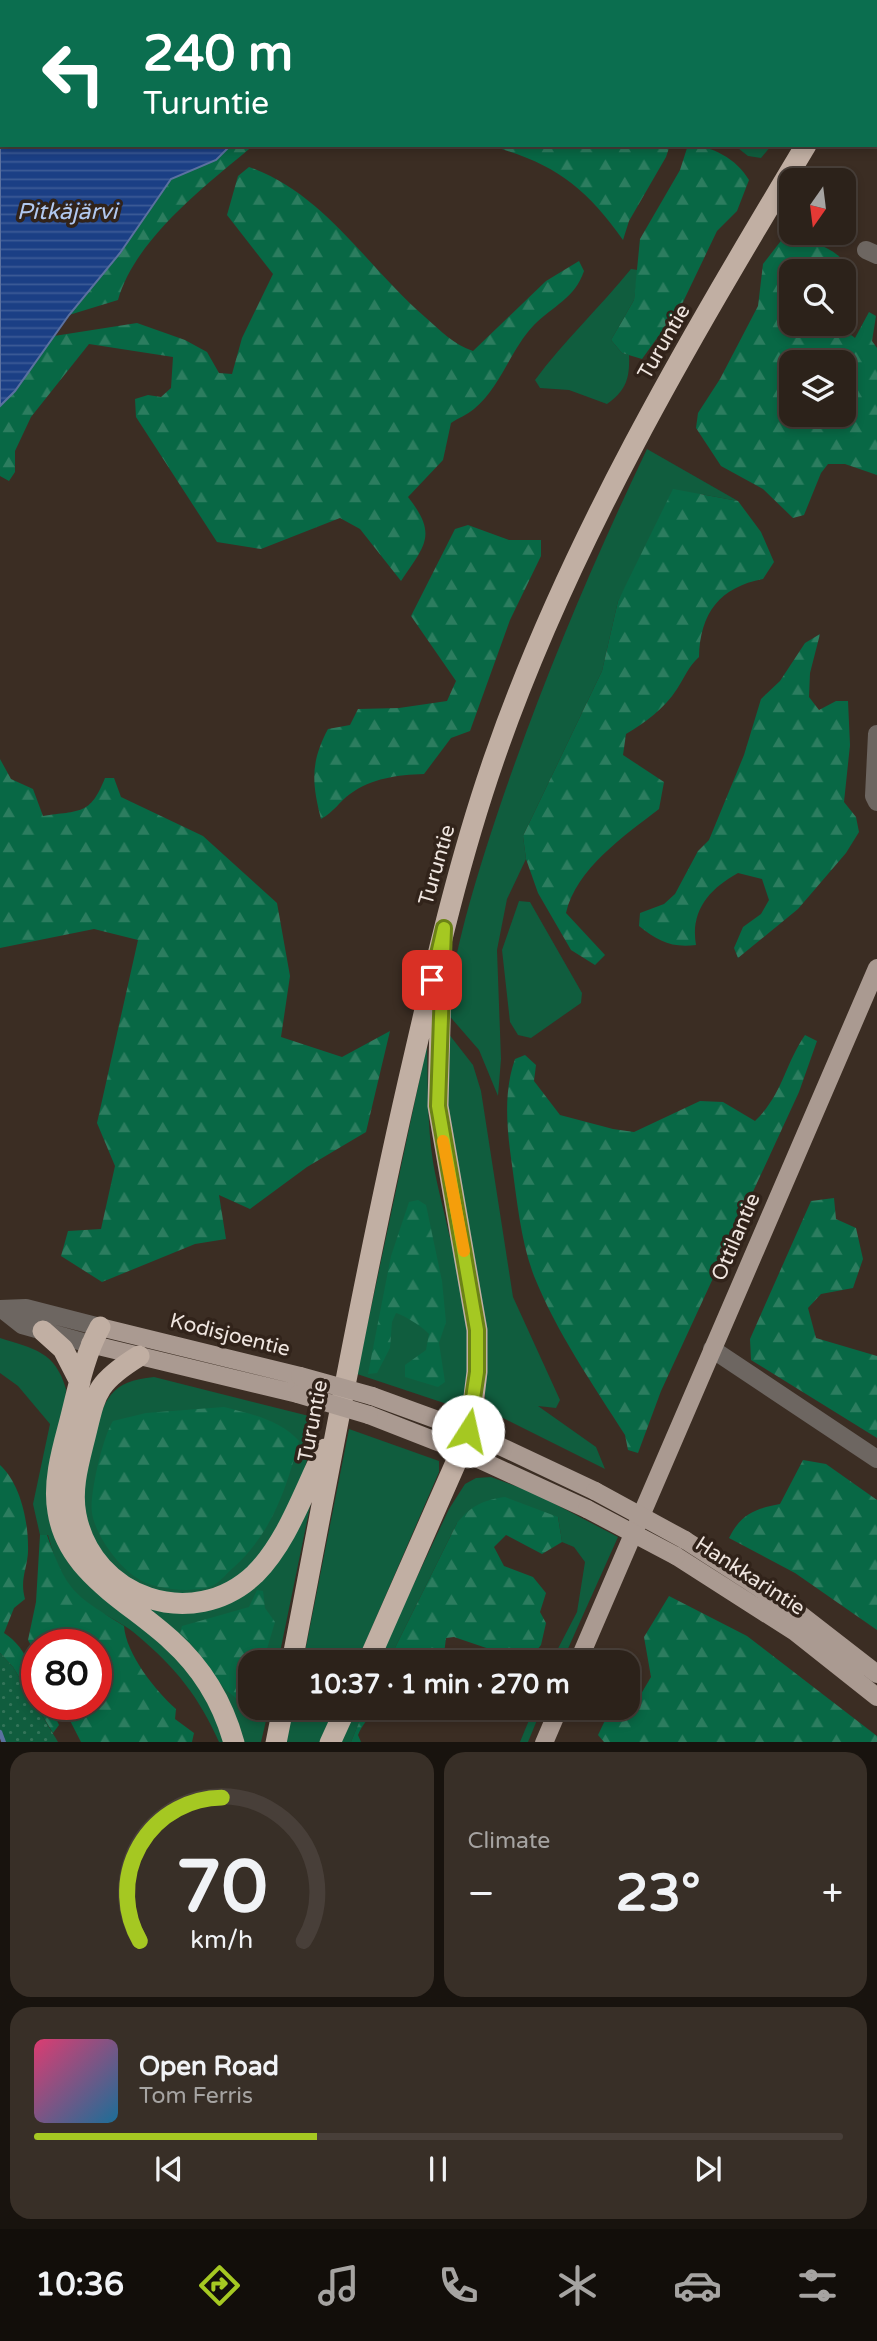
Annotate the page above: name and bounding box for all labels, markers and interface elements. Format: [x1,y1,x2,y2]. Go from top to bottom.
text: 240 m [143,25,293,84]
icon: left [28,28,119,119]
text: Turuntie [143,85,269,123]
north arrow [779,168,856,245]
map controls [779,168,856,427]
water label: Pitkäjärvi [17,198,121,226]
button: search [779,259,856,336]
street label: Turuntie [632,300,696,384]
button: layers [779,350,856,427]
street label: Turuntie [414,822,460,908]
pin [402,950,462,1010]
icon: arrive [413,961,451,999]
street label: Ottilantie [706,1189,766,1285]
street label: Kodisjoentie [167,1308,293,1362]
street label: Turuntie [293,1378,333,1464]
position arrow [431,1394,505,1468]
street label: Hankkarintie [690,1531,810,1621]
speed limit sign: 80 [21,1629,112,1720]
text: 10:37 · 1 min · 270 m [308,1669,570,1700]
text: Climate [468,1827,550,1855]
text: 70 [176,1844,267,1932]
text: 23° [616,1862,701,1925]
text: − [468,1871,495,1917]
text: + [822,1871,843,1917]
text: km/h [190,1924,253,1954]
text: Open Road [139,2051,279,2082]
text: Tom Ferris [139,2082,253,2110]
icon: previous [150,2150,188,2188]
icon: pause [419,2150,457,2188]
icon: next [689,2150,727,2188]
icon: directions [195,2261,244,2310]
icon: music [314,2261,363,2310]
icon: phone [434,2261,483,2310]
icon: climate [553,2261,602,2310]
icon: car [673,2261,722,2310]
icon: filters [793,2261,842,2310]
text: 10:36 [35,2266,124,2304]

